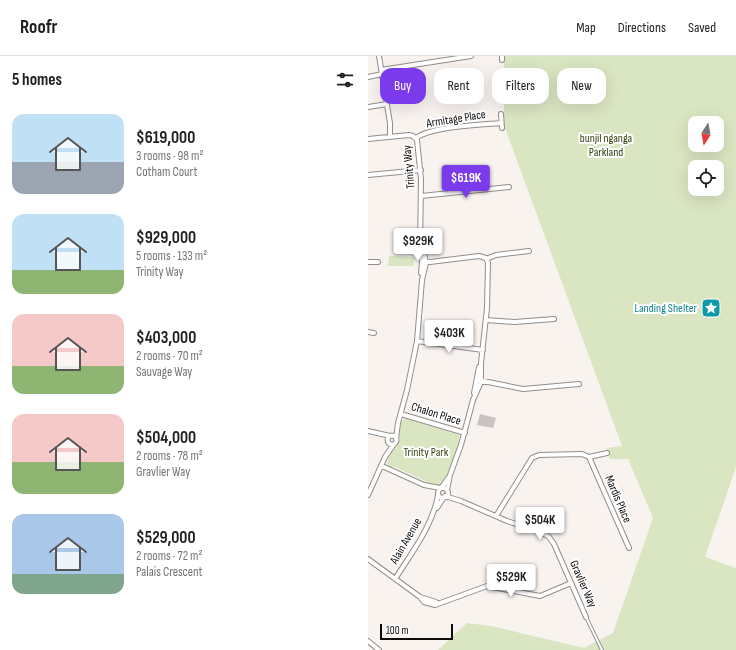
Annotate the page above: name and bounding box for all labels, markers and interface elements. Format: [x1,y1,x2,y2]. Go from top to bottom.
text: Roofr [20,16,57,39]
text: Map [576,19,596,36]
text: Directions [618,19,666,36]
text: Saved [688,19,716,36]
chip: Buy [380,68,426,104]
chip: Rent [434,68,484,104]
chip: Filters [492,68,549,104]
chip: New [557,68,606,104]
icon: filters [334,69,356,91]
text: 5 homes [12,70,62,90]
street label: Armitage Place [424,107,487,131]
north arrow [688,116,724,152]
map controls [688,116,724,196]
text: $619,000 [136,128,195,148]
icon: home [44,130,92,178]
park label: bunjil nganga Parkland [580,131,633,160]
street label: Trinity Way [400,144,418,190]
text: 3 rooms · 98 m² [136,148,203,164]
button: locate [688,160,724,196]
text: Cotham Court [136,164,197,180]
pin: $619K [438,165,494,199]
text: $619K [451,170,481,186]
text: $929,000 [136,228,196,248]
pin: $929K [390,228,446,262]
icon: home [44,230,92,278]
text: $929K [402,233,434,249]
text: 5 rooms · 133 m² [136,248,207,264]
text: Trinity Way [136,264,184,280]
place icon: Landing Shelter [700,297,722,319]
place label: Landing Shelter [635,301,698,316]
pin: $403K [421,320,477,354]
text: $403K [433,325,465,341]
text: $403,000 [136,328,196,348]
icon: home [44,330,92,378]
text: 2 rooms · 70 m² [136,348,203,364]
text: Sauvage Way [136,364,192,380]
street label: Chalon Place [409,399,463,429]
text: $504,000 [136,428,196,448]
icon: home [44,430,92,478]
park label: Trinity Park [404,445,449,460]
text: 2 rooms · 78 m² [136,448,203,464]
text: Gravlier Way [136,464,190,480]
street label: Mardis Place [601,473,635,525]
pin: $504K [512,507,568,541]
text: $504K [525,512,555,528]
street label: Alain Avenue [386,515,425,568]
text: $529,000 [136,528,196,548]
icon: home [44,530,92,578]
text: 2 rooms · 72 m² [136,548,202,564]
street label: Gravlier Way [566,558,600,610]
text: Palais Crescent [136,564,203,580]
pin: $529K [483,564,539,598]
text: $529K [496,569,526,585]
scale bar [380,622,453,641]
text: 100 m [386,624,408,637]

